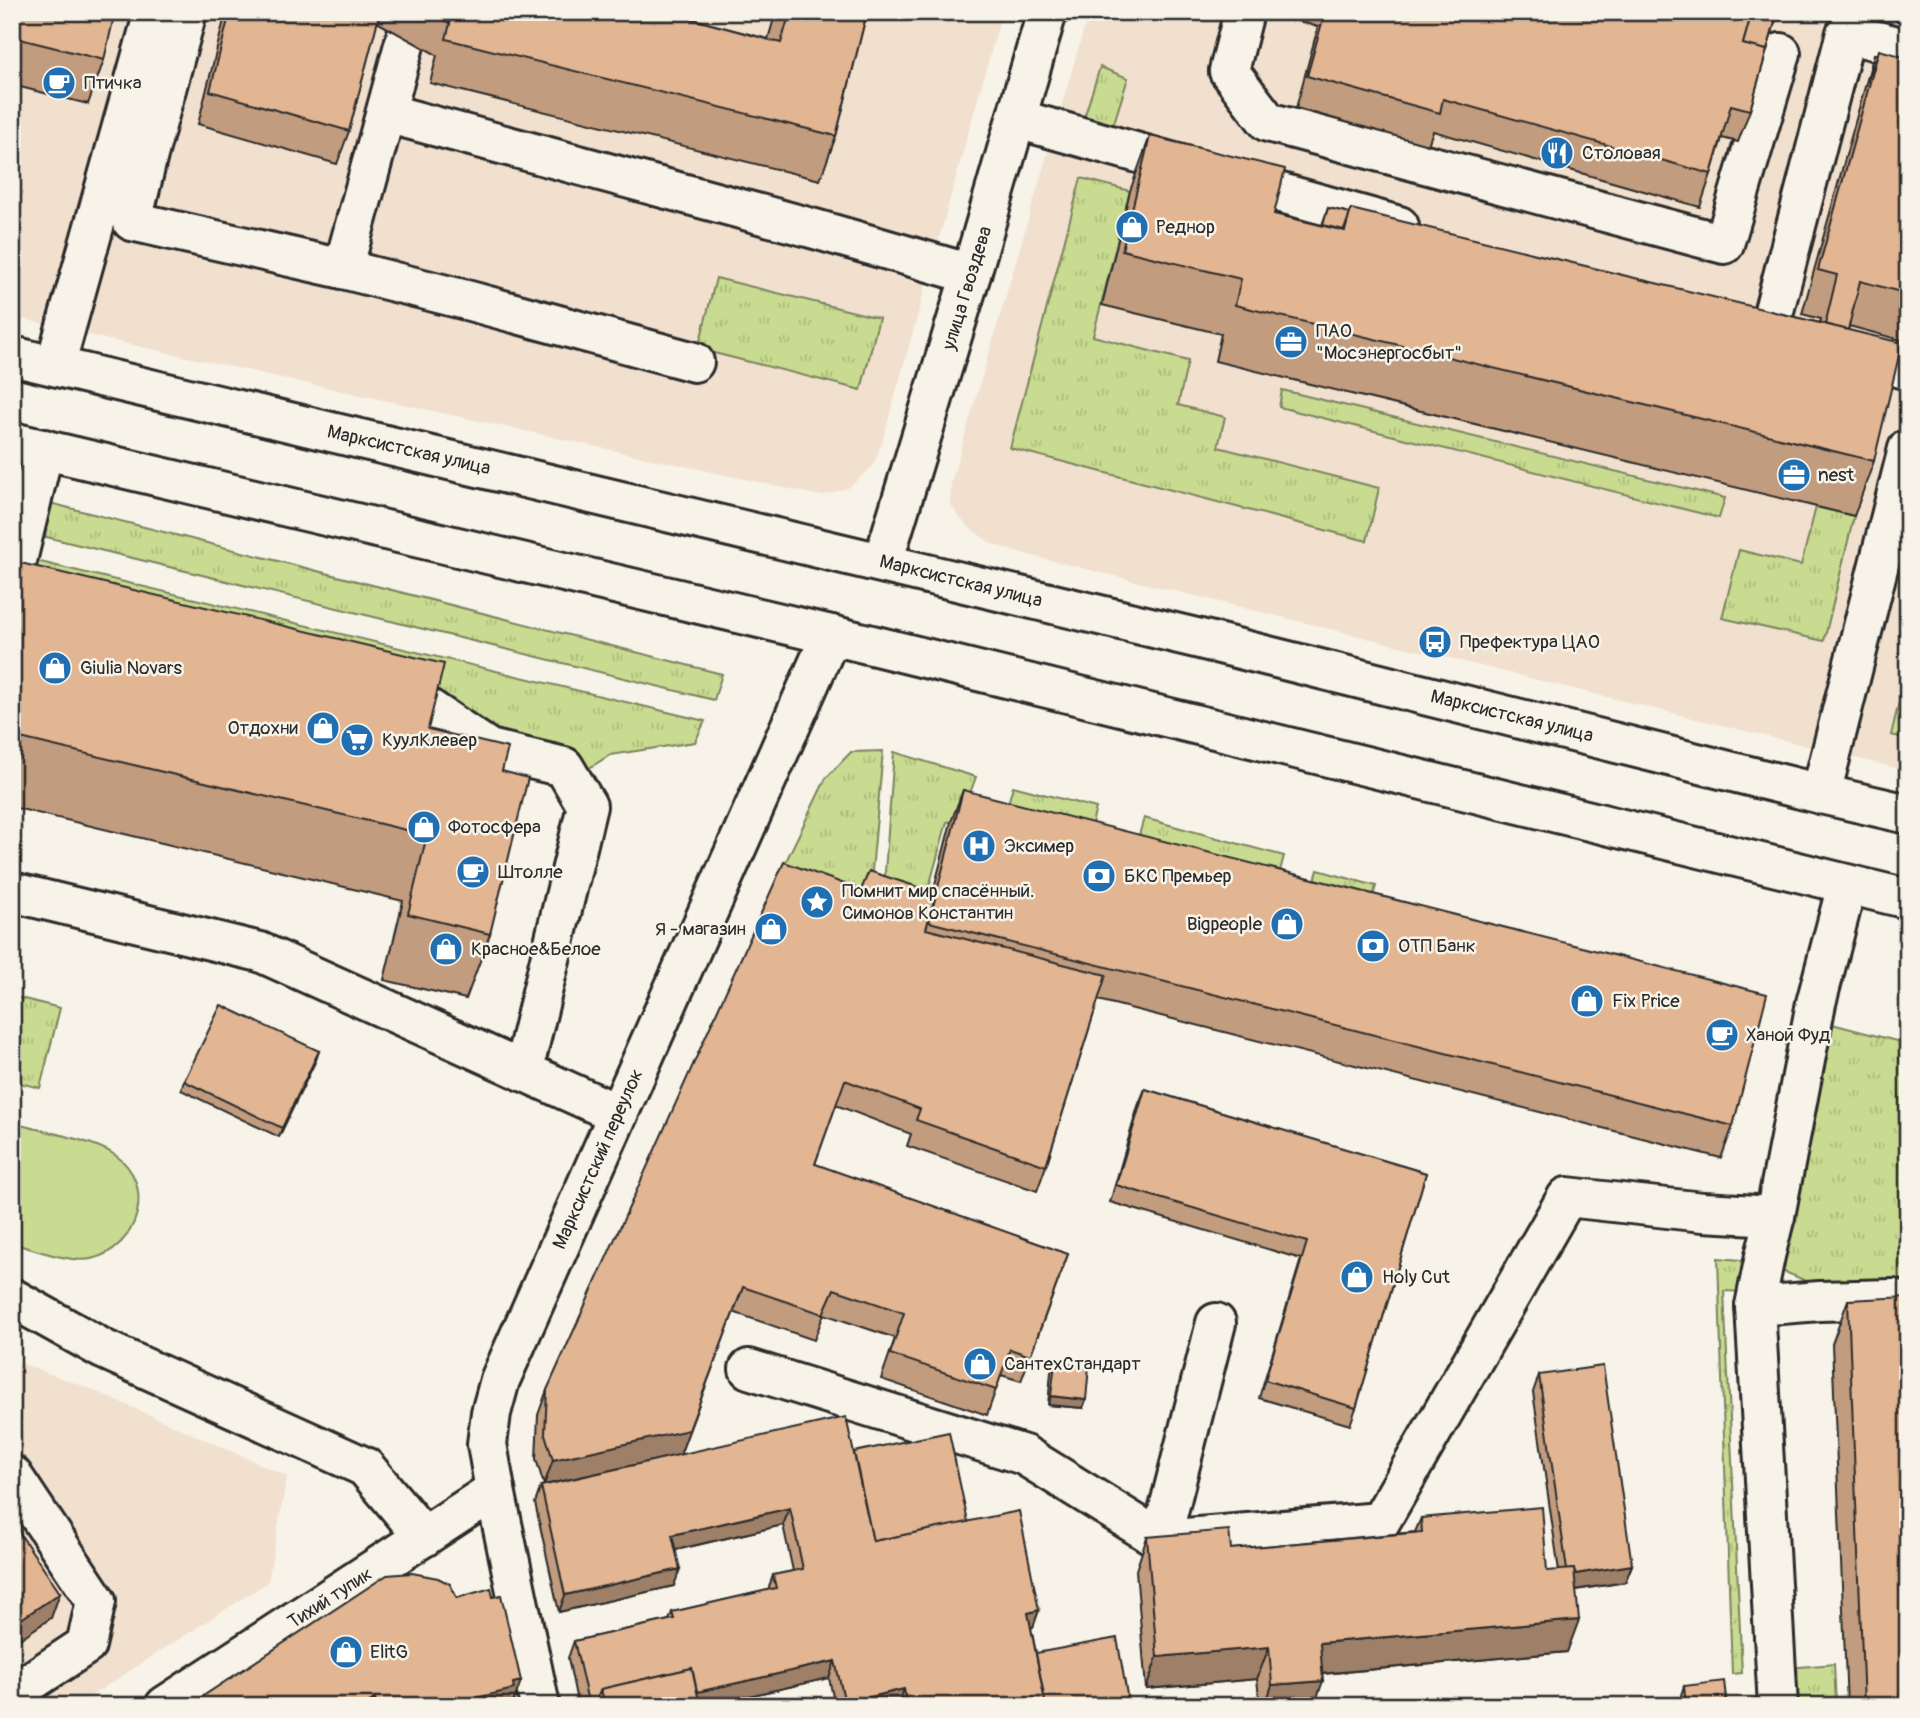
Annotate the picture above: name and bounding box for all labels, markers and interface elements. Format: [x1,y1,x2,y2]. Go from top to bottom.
cafe icon: Птичка [40,64,78,102]
place label: Птичка [84,71,142,95]
restaurant icon: Столовая [1538,134,1576,172]
place label: Столовая [1582,141,1661,165]
shop icon: Реднор [1113,208,1151,246]
place label: Реднор [1156,215,1215,239]
street label: улица Гвоздева [936,223,997,354]
place label: ПАО "Мосэнергосбыт" [1316,319,1462,365]
office icon: ПАО "Мосэнергосбыт" [1272,323,1310,361]
street label: Марксистская улица [325,420,493,480]
office icon: nest [1775,456,1813,494]
place label: nest [1818,463,1855,487]
street label: Марксистская улица [877,549,1045,613]
bus stop icon: Префектура ЦАО [1416,623,1454,661]
place label: Префектура ЦАО [1460,630,1600,654]
shop icon: Giulia Novars [36,649,74,687]
place label: Giulia Novars [80,656,183,680]
street label: Марксистская улица [1428,684,1596,748]
shop icon: Отдохни [304,709,342,747]
place label: Отдохни [227,716,299,740]
supermarket icon: КуулКлевер [338,721,376,759]
place label: КуулКлевер [382,728,477,752]
shop icon: Фотосфера [405,808,443,846]
place label: Фотосфера [448,815,541,839]
hospital icon: Эксимер [960,827,998,865]
place label: Эксимер [1004,834,1074,858]
cafe icon: Штолле [454,853,492,891]
bank icon: БКС Премьер [1080,857,1118,895]
place label: Штолле [498,860,563,884]
place label: БКС Премьер [1124,864,1232,888]
place label: Помнит мир спасённый. Симонов Константин [842,879,1034,925]
place icon: Помнит мир спасённый. Симонов Константин [798,883,836,921]
shop icon: Bigpeople [1268,905,1306,943]
shop icon: Я - магазин [752,910,790,948]
place label: Bigpeople [1187,912,1263,936]
place label: Я - магазин [655,917,746,941]
bank icon: ОТП Банк [1354,927,1392,965]
shop icon: Красное&Белое [427,930,465,968]
place label: ОТП Банк [1398,934,1476,958]
place label: Красное&Белое [471,937,601,961]
shop icon: Fix Price [1568,982,1606,1020]
place label: Fix Price [1612,989,1680,1013]
cafe icon: Ханой Фуд [1703,1016,1741,1054]
place label: Ханой Фуд [1746,1023,1831,1047]
street label: Марксистский переулок [547,1065,649,1253]
shop icon: Holy Cut [1338,1258,1376,1296]
place label: Holy Cut [1382,1265,1450,1289]
shop icon: СантехСтандарт [961,1345,999,1383]
place label: СантехСтандарт [1004,1352,1141,1376]
street label: Тихий тупик [283,1562,377,1634]
shop icon: ElitG [327,1633,365,1671]
place label: ElitG [370,1640,408,1664]

